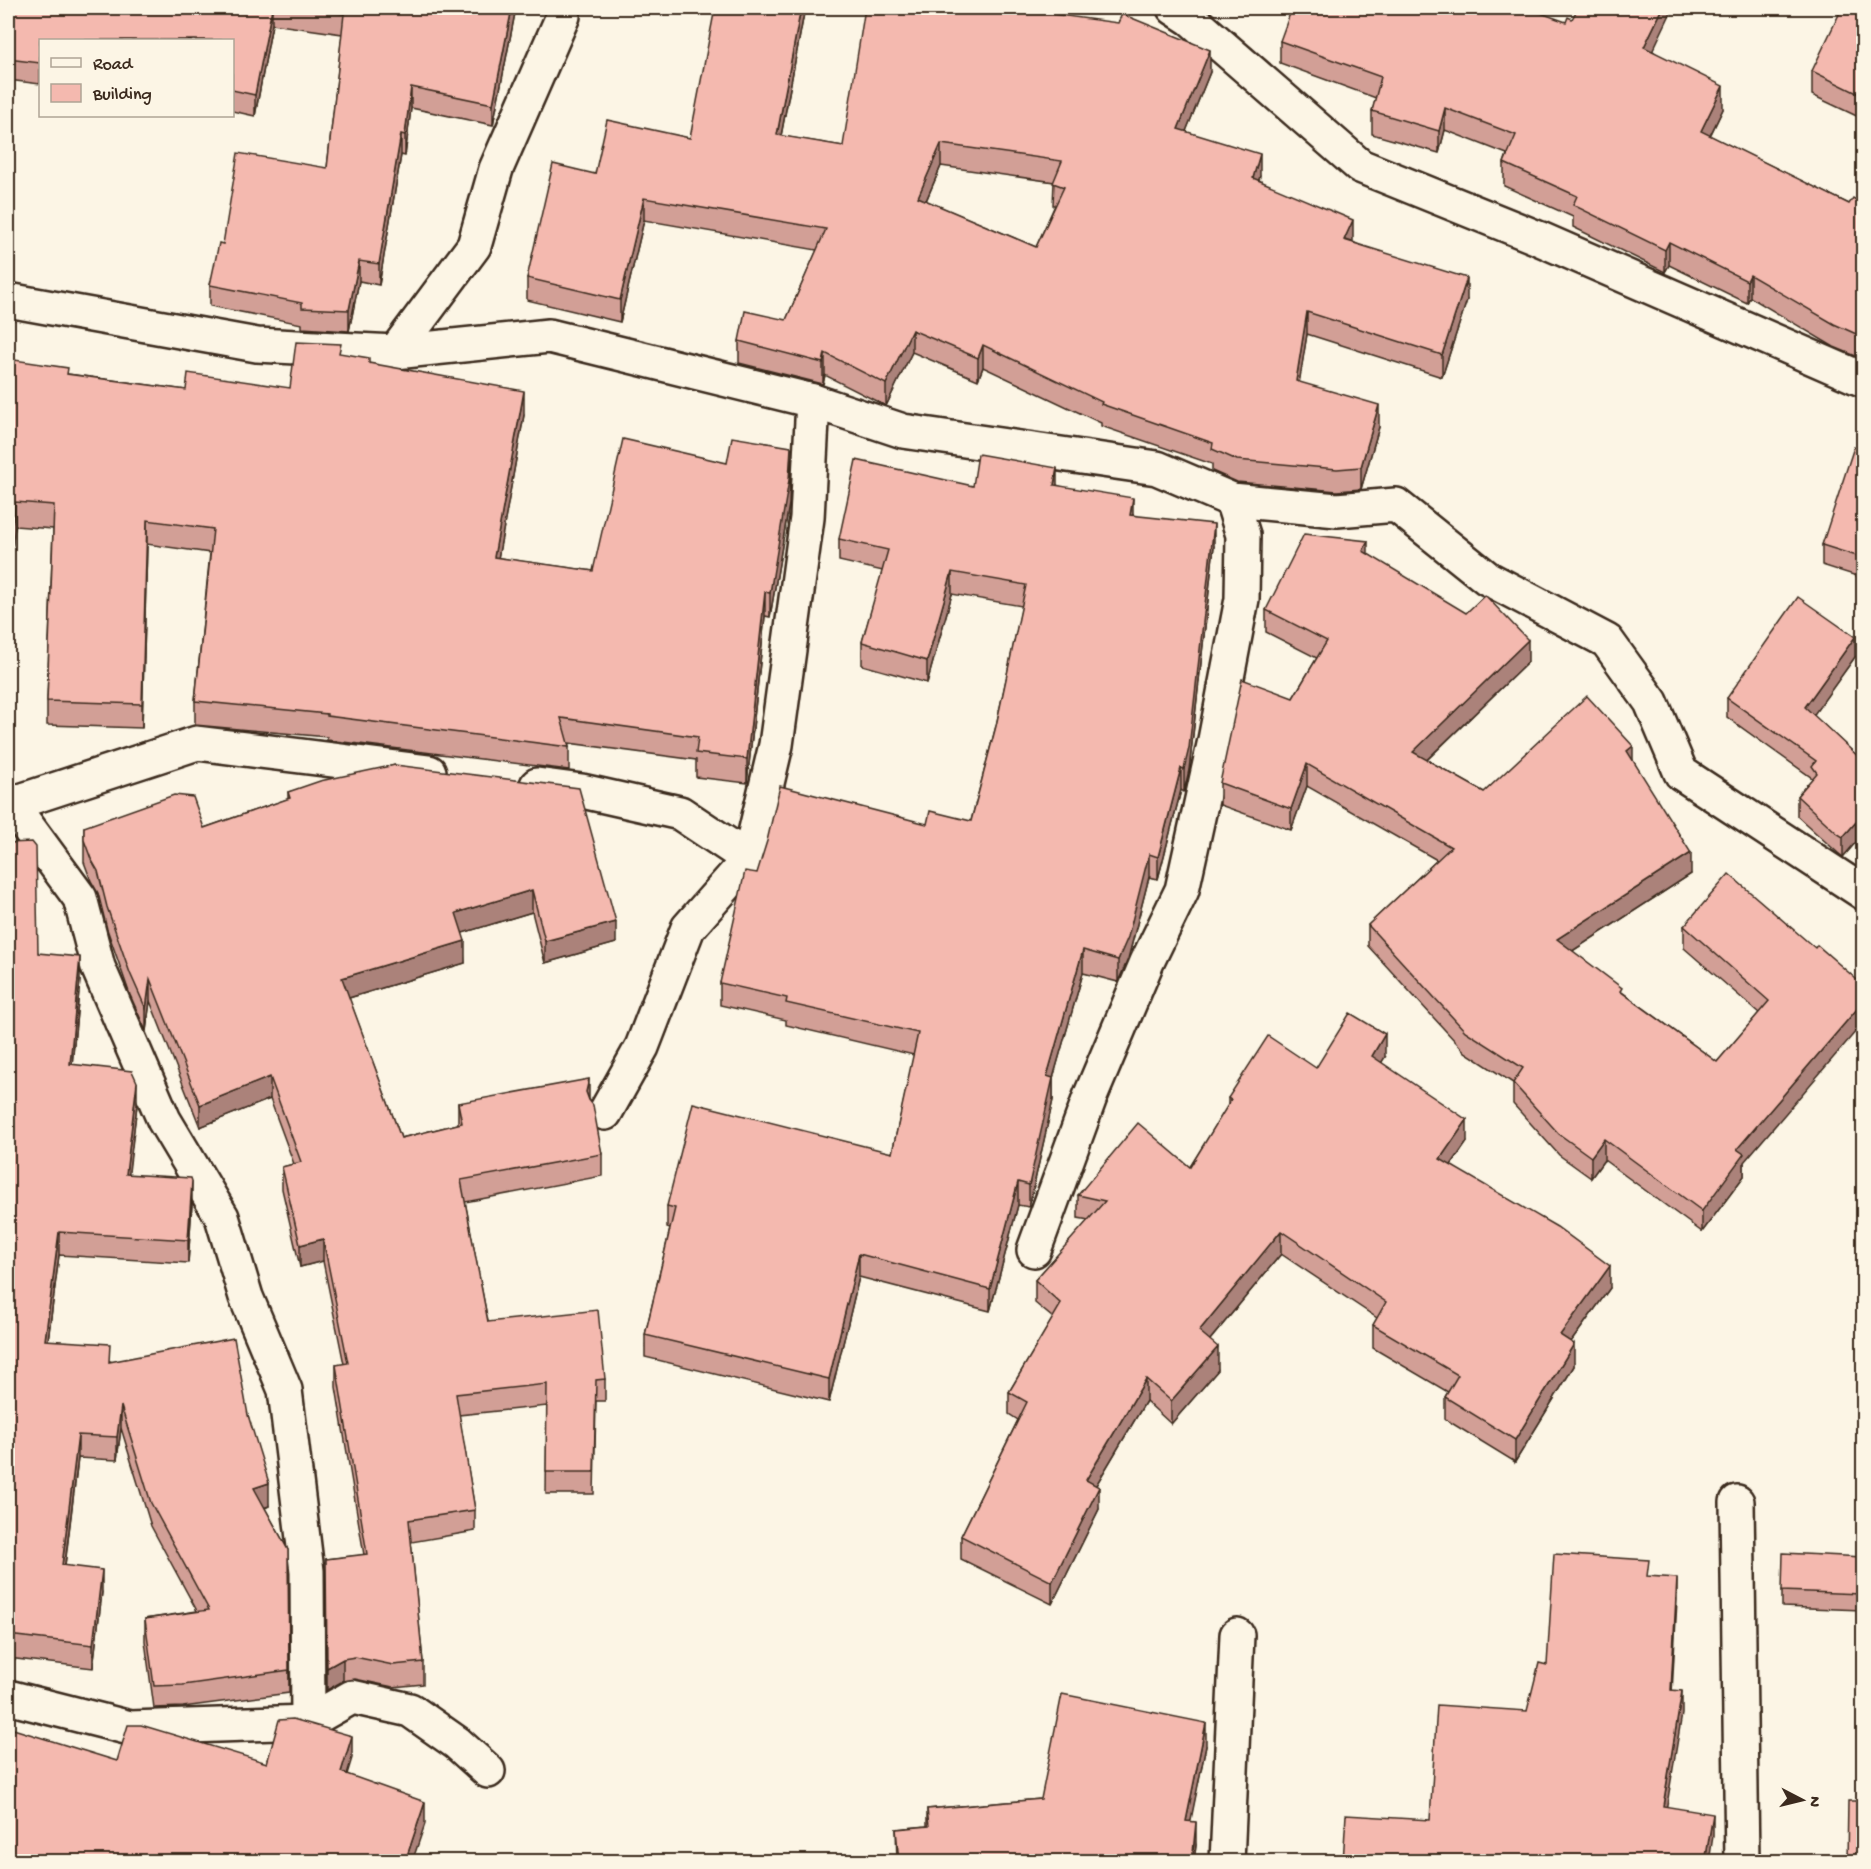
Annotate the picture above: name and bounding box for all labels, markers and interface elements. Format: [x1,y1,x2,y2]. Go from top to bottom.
legend [39,39,234,117]
text: Road [93,55,134,76]
text: Building [92,85,152,106]
north arrow [1772,1770,1832,1830]
text: N [1803,1795,1823,1808]

